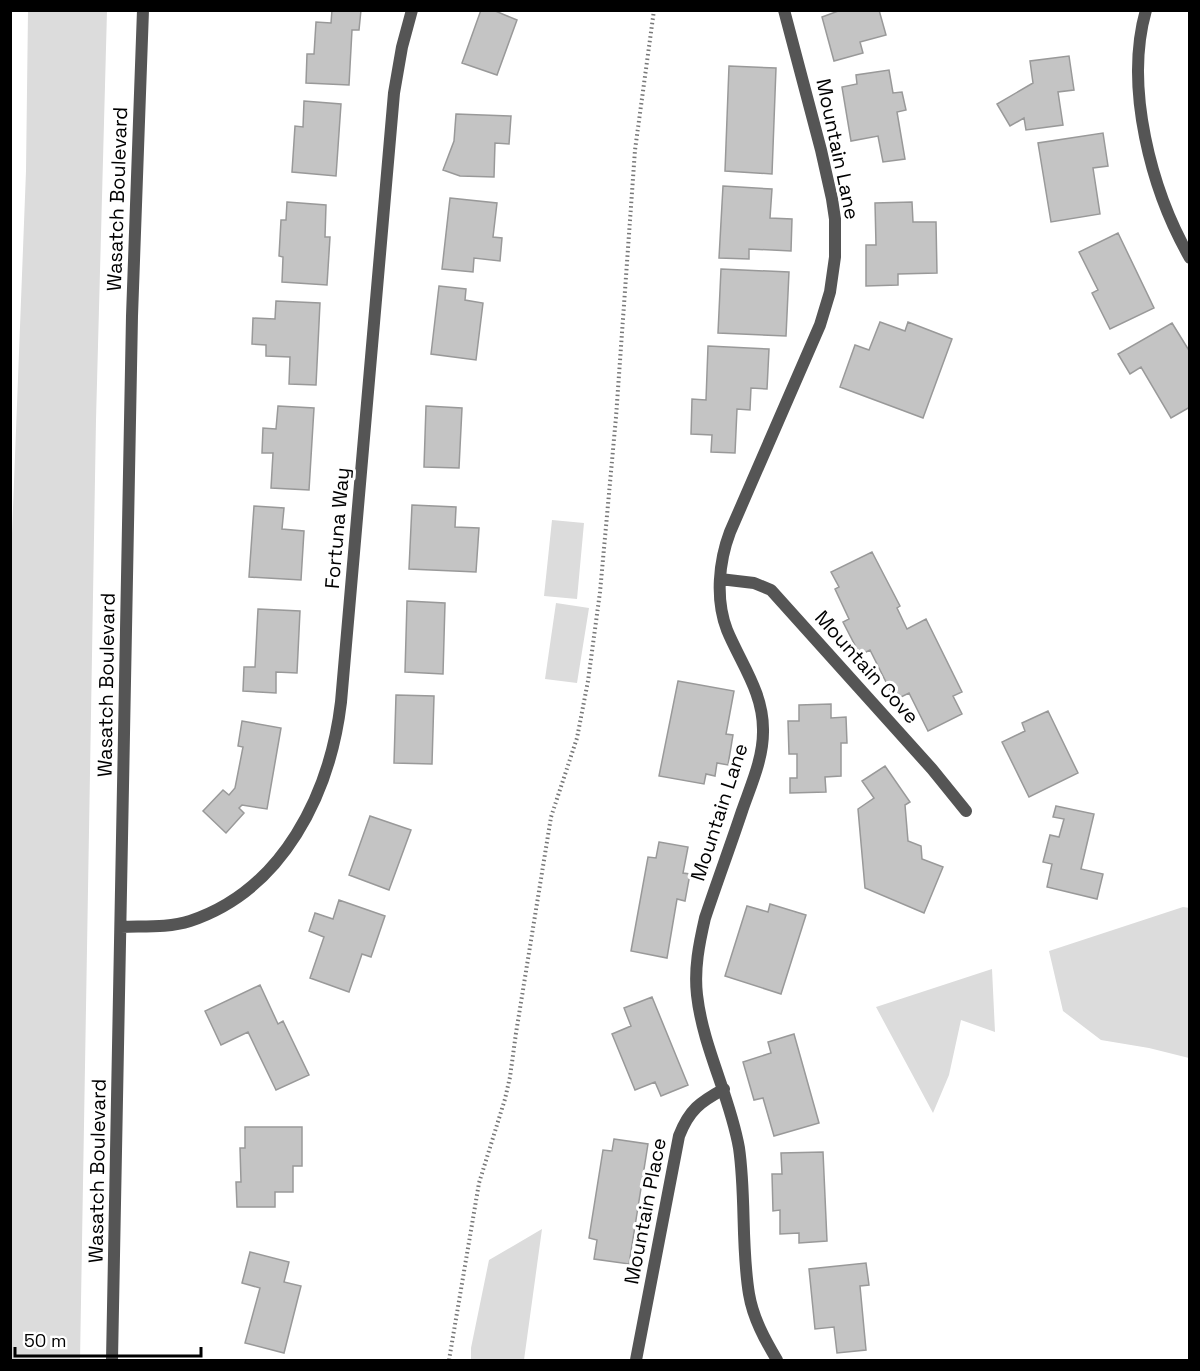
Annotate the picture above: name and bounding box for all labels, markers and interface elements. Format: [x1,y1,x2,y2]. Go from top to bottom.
street label: Mountain Lane [810,76,866,222]
street label: Wasatch Boulevard [101,106,133,292]
street label: Fortuna Way [319,466,355,590]
street label: Wasatch Boulevard [91,593,121,777]
street label: Mountain Cove [809,605,925,729]
street label: Mountain Lane [684,740,754,884]
street label: Wasatch Boulevard [82,1079,112,1263]
street label: Mountain Place [618,1135,672,1287]
scale bar [15,1320,201,1358]
text: 50 m [24,1329,66,1352]

